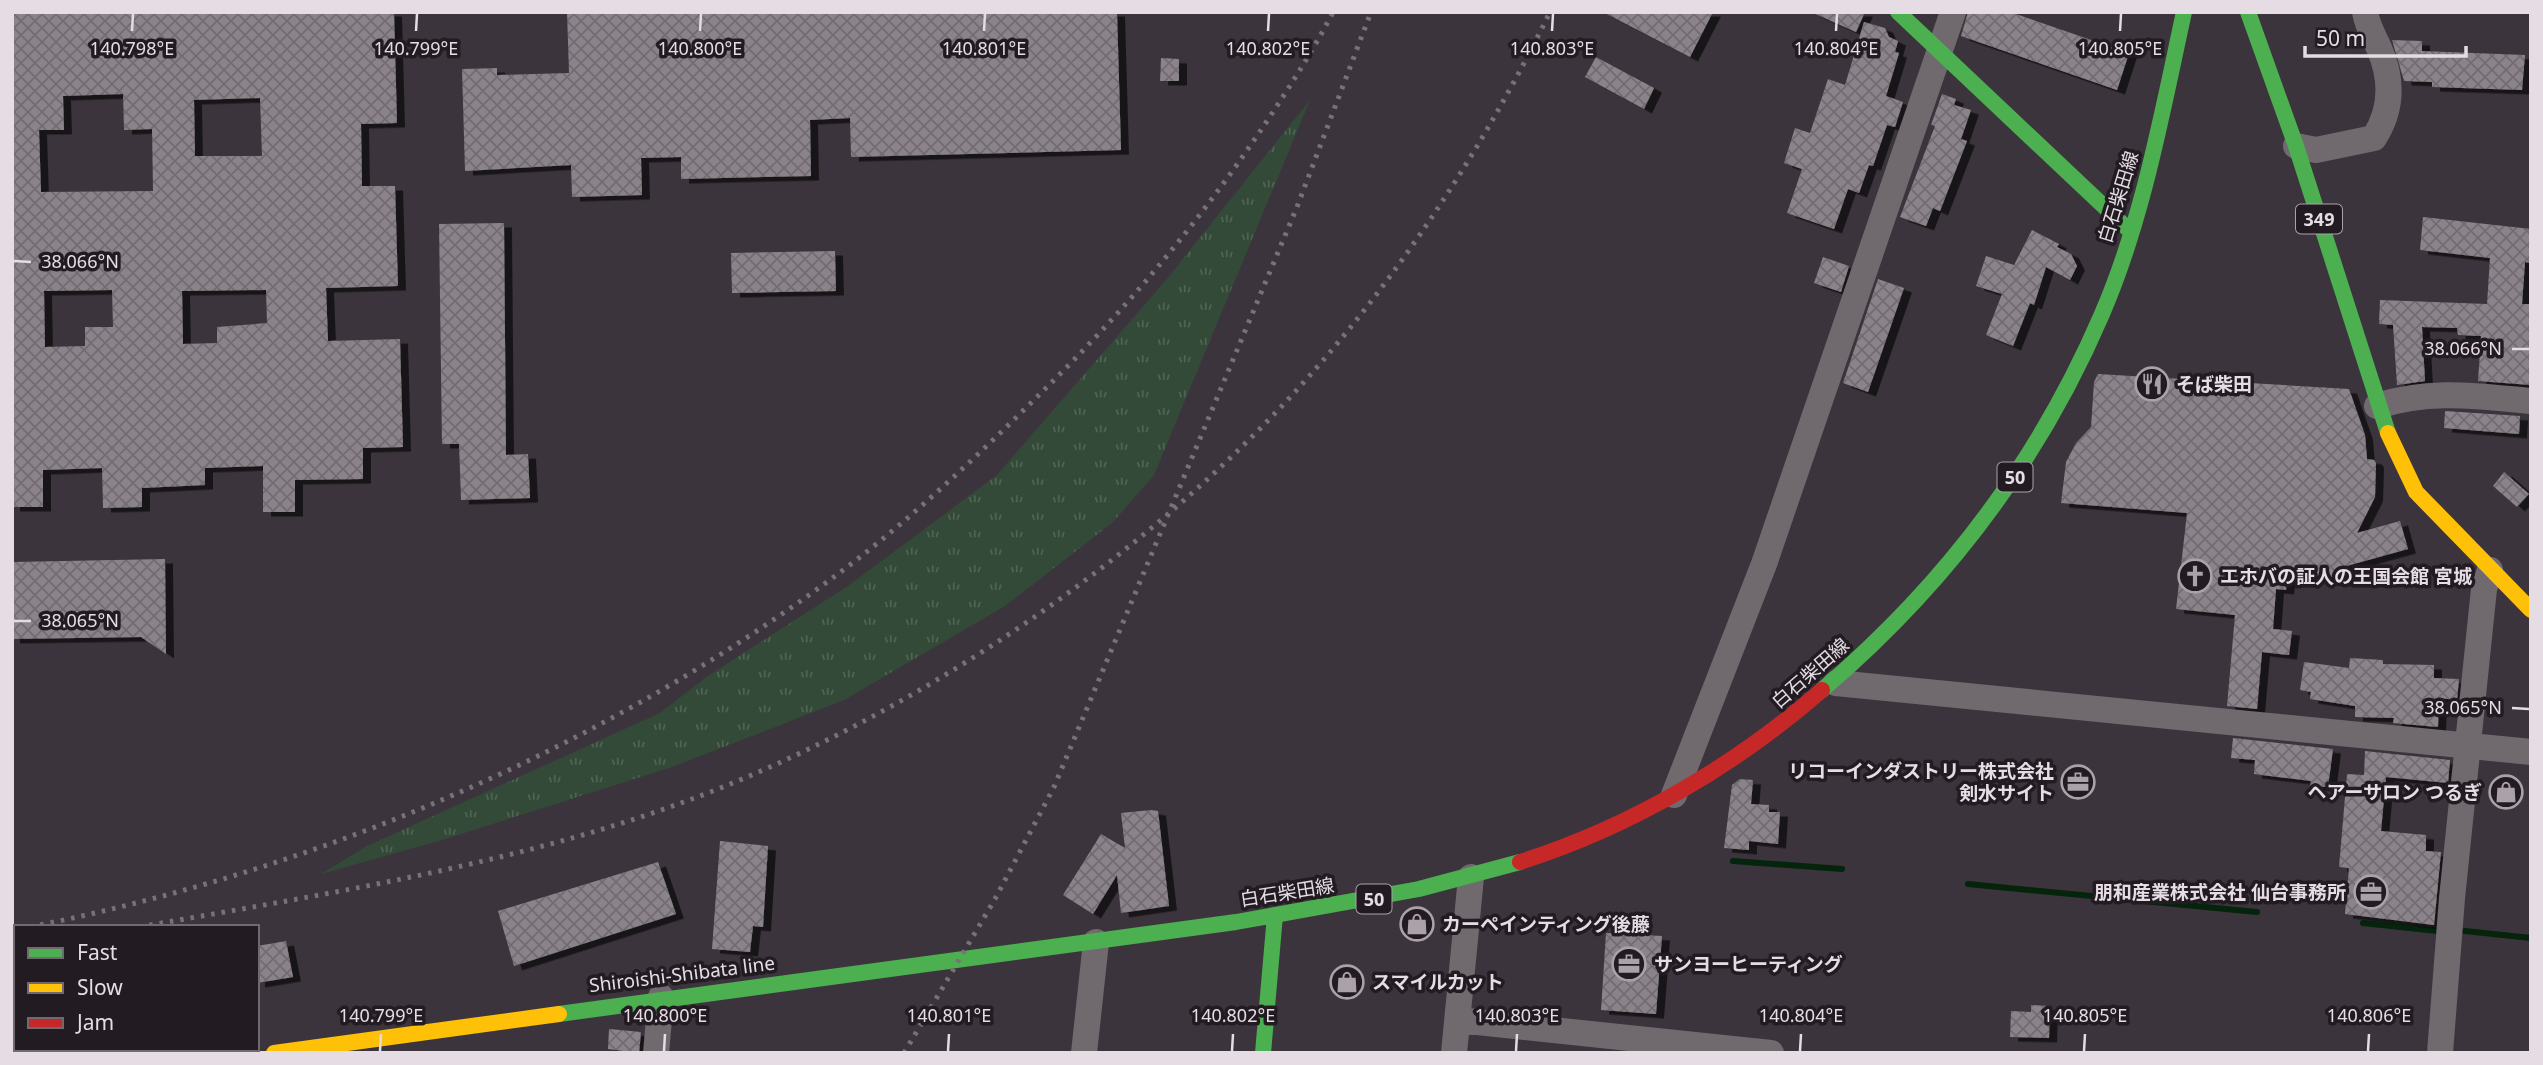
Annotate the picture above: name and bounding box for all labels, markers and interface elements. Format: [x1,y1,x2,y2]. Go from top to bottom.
scale bar [2305,14,2466,58]
text: 50 m [2316,24,2365,52]
text: 140.798°E [90,36,174,60]
text: 140.799°E [374,36,458,60]
text: 140.800°E [658,36,742,60]
text: 140.801°E [942,36,1026,60]
text: 140.802°E [1226,36,1310,60]
text: 140.803°E [1510,36,1594,60]
text: 140.804°E [1794,36,1878,60]
text: 140.805°E [2078,36,2162,60]
street label: 白石柴田線 [2092,148,2144,246]
road number: 349 [2296,204,2342,233]
text: 38.066°N [41,249,119,273]
text: 38.066°N [2424,336,2502,360]
restaurant icon: そば柴田 [2133,365,2171,403]
place label: そば柴田 [2176,371,2252,397]
road number: 50 [1997,462,2032,491]
church icon: エホバの証人の王国会館 宮城 [2176,557,2214,595]
place label: エホバの証人の王国会館 宮城 [2220,563,2472,589]
text: 38.065°N [41,608,119,632]
street label: 白石柴田線 [1766,632,1854,714]
text: 38.065°N [2424,695,2502,719]
place label: リコーインダストリー株式会社 剣水サイト [1788,758,2054,806]
office icon: リコーインダストリー株式会社 剣水サイト [2059,763,2097,801]
shop icon: ヘアーサロン つるぎ [2487,773,2525,811]
place label: ヘアーサロン つるぎ [2308,779,2482,805]
street label: 白石柴田線 [1238,872,1336,912]
office icon: 朋和産業株式会社 仙台事務所 [2352,873,2390,911]
place label: 朋和産業株式会社 仙台事務所 [2094,879,2346,905]
road number: 50 [1356,884,1392,914]
shop icon: カーペインティング後藤 [1398,905,1436,943]
place label: カーペインティング後藤 [1442,911,1650,937]
legend [14,925,259,1051]
text: Fast [77,938,118,966]
office icon: サンヨーヒーティング [1610,945,1648,983]
street label: Shiroishi-Shibata line [588,950,776,998]
place label: サンヨーヒーティング [1654,951,1843,977]
shop icon: スマイルカット [1328,963,1366,1001]
place label: スマイルカット [1372,969,1504,995]
text: Slow [77,973,123,1001]
text: 140.799°E [339,1003,423,1027]
text: 140.800°E [623,1003,707,1027]
text: 140.801°E [907,1003,991,1027]
text: 140.802°E [1191,1003,1275,1027]
text: 140.803°E [1475,1003,1559,1027]
text: 140.804°E [1759,1003,1843,1027]
text: 140.805°E [2043,1003,2127,1027]
text: 140.806°E [2327,1003,2411,1027]
text: Jam [75,1008,114,1036]

